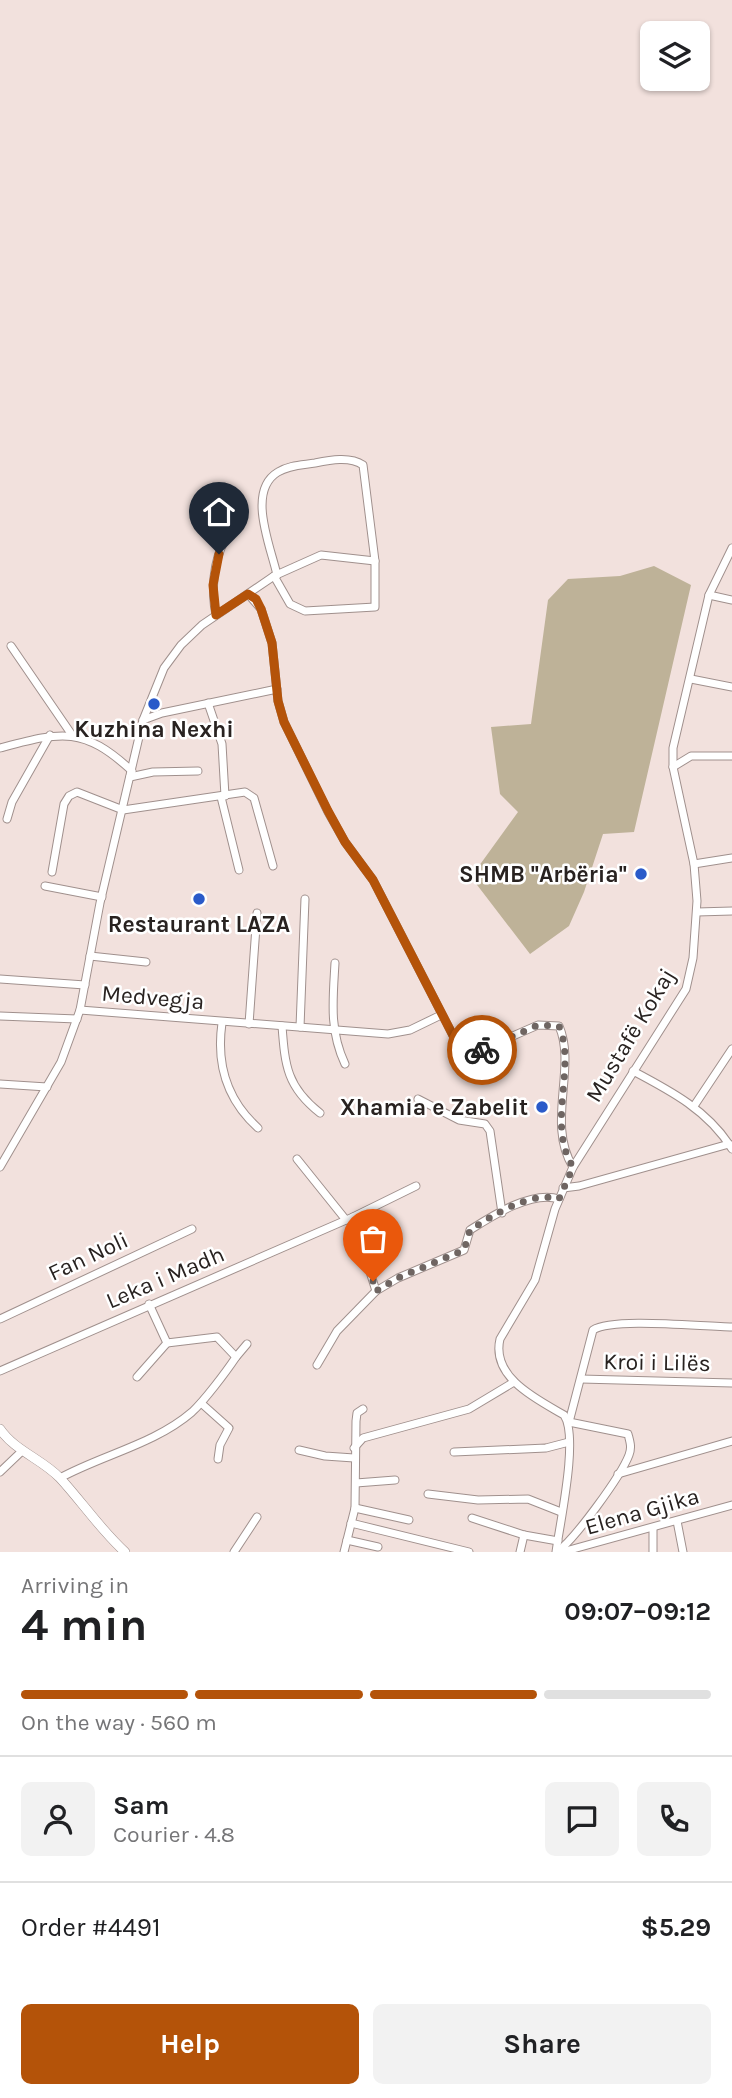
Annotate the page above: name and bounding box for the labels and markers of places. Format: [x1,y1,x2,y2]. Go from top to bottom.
pin [189,482,249,554]
marker: Kuzhina Nexhi [146,696,162,712]
place label: Kuzhina Nexhi [74,716,234,743]
place label: SHMB ''Arbëria'' [459,861,627,888]
marker: SHMB ''Arbëria'' [633,866,649,882]
marker: Restaurant LAZA [191,891,207,907]
place label: Restaurant LAZA [108,911,290,938]
place label: Xhamia e Zabelit [340,1094,528,1121]
marker: Xhamia e Zabelit [534,1099,550,1115]
pin [343,1209,403,1281]

